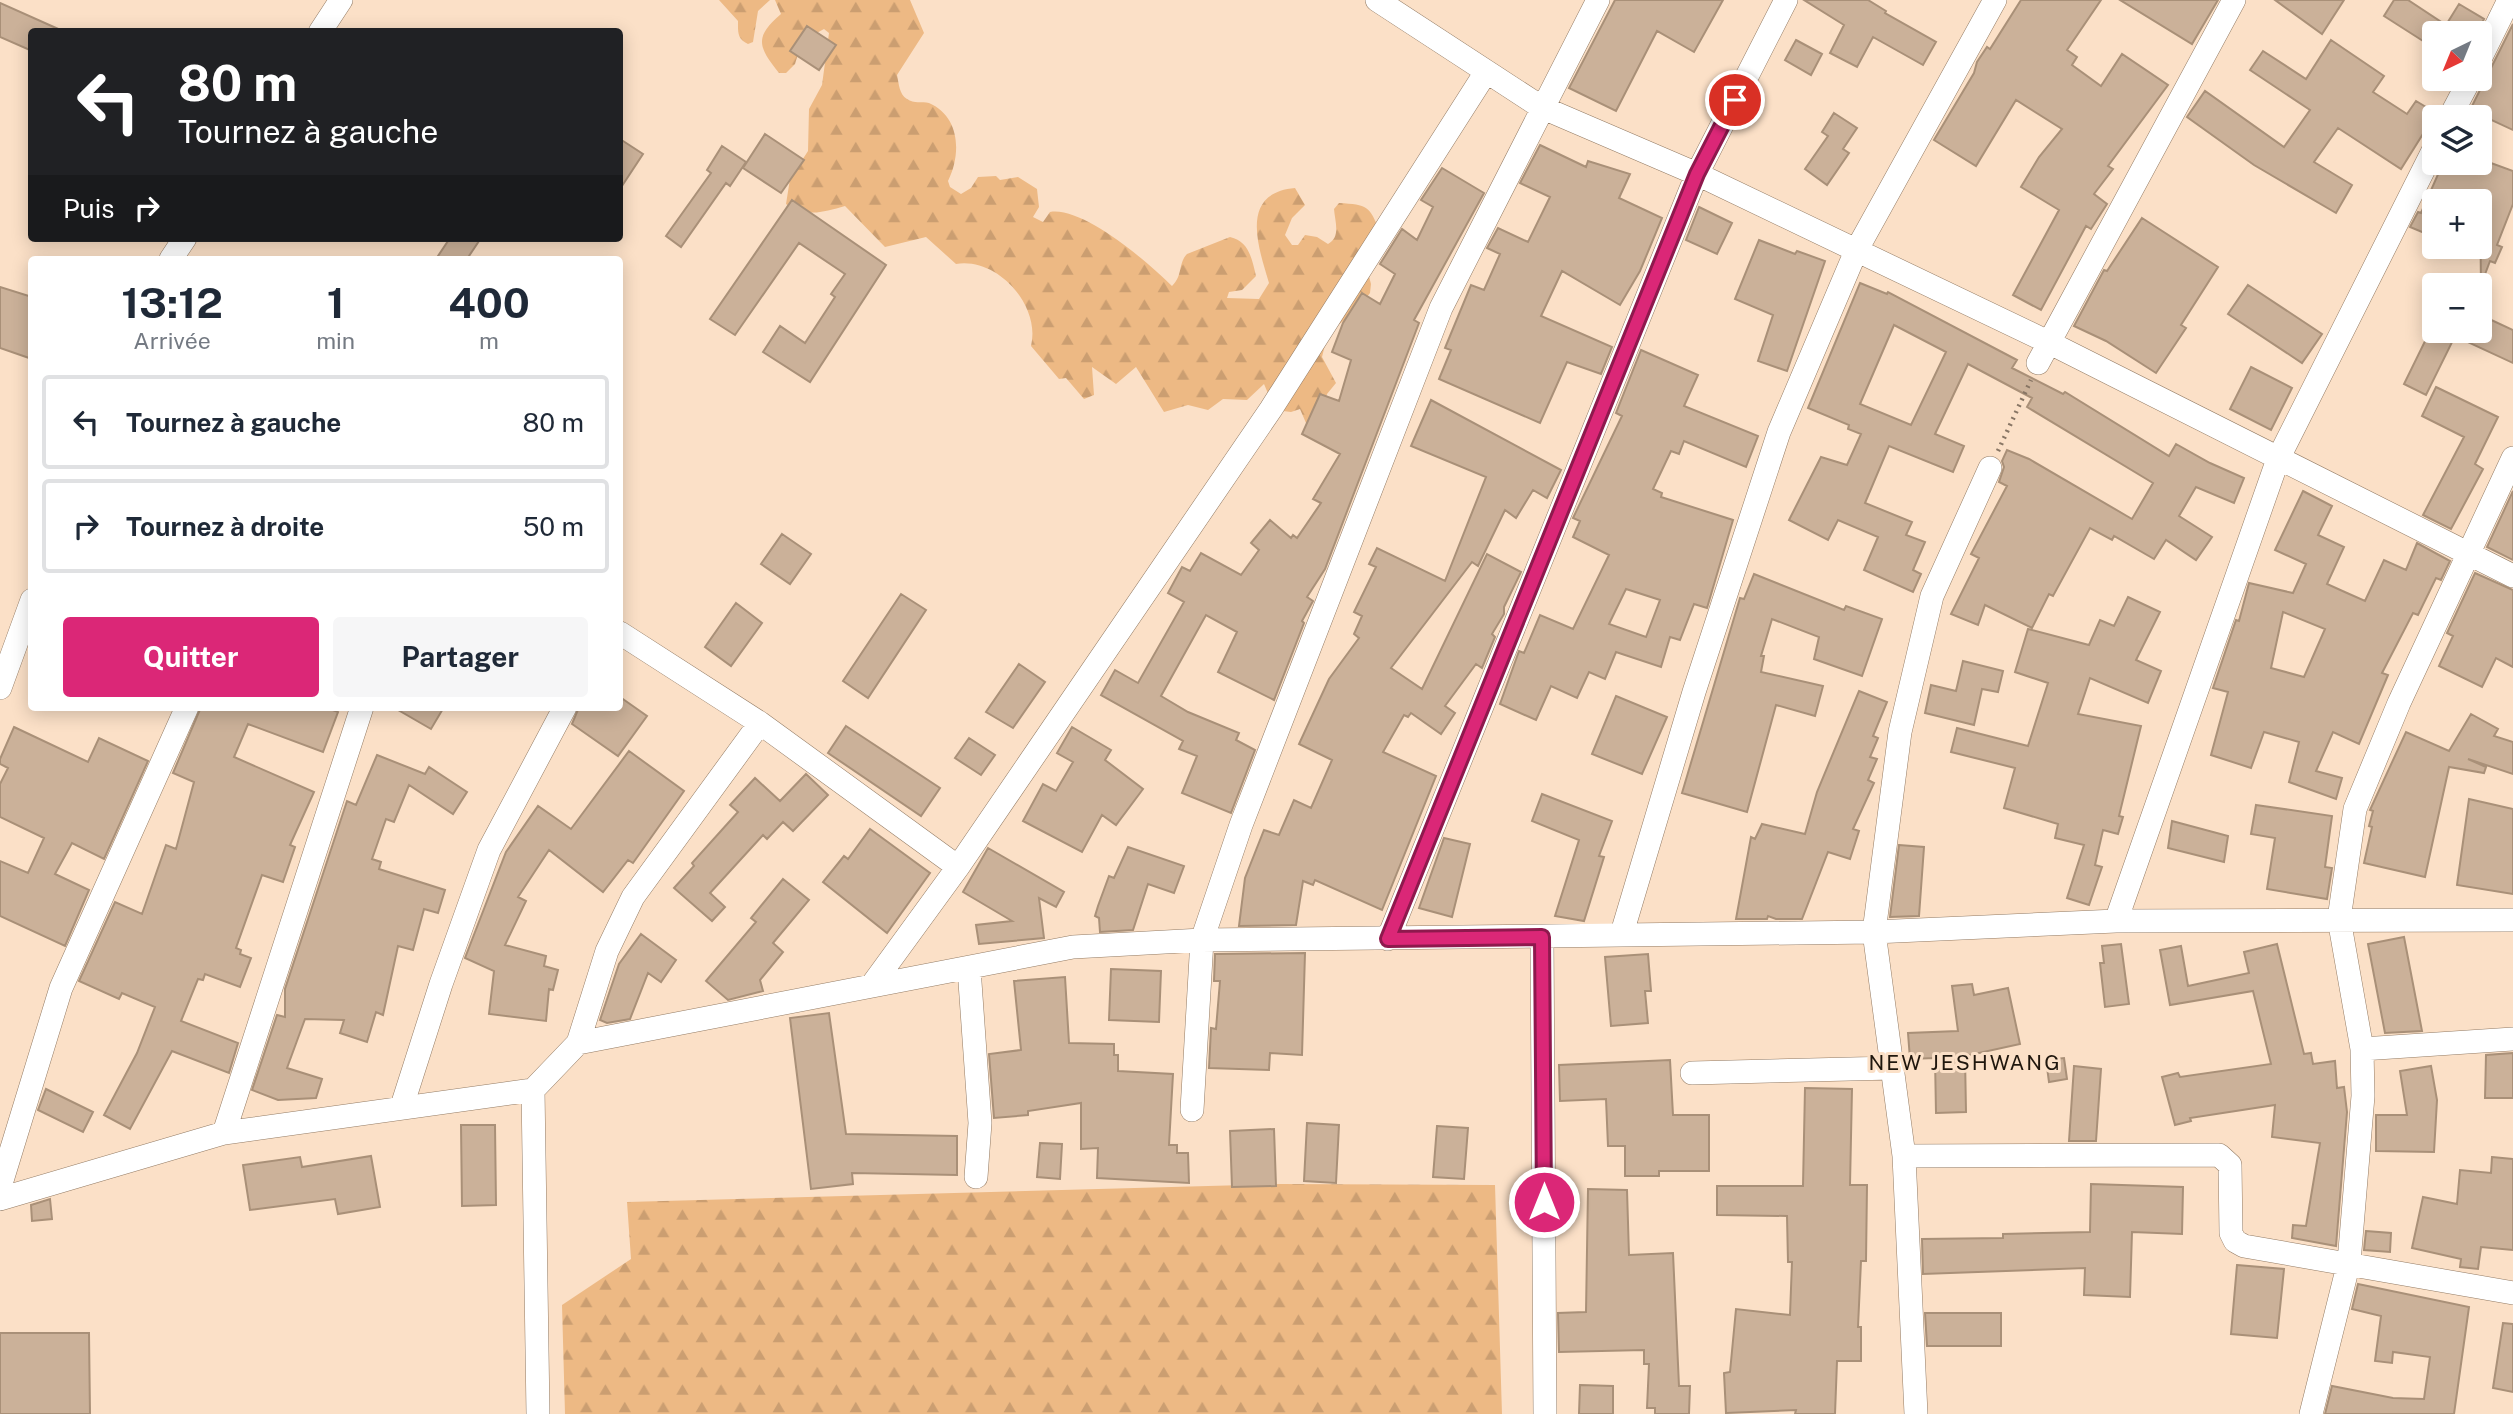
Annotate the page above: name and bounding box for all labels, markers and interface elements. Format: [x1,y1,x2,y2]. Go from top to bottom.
north arrow [2422,21,2492,91]
map controls [2422,21,2492,343]
text: 80 m [178,54,297,112]
icon: left [63,56,154,147]
pin [1705,70,1765,130]
icon: arrive [1716,81,1754,119]
button: layers [2422,105,2492,175]
text: Tournez à gauche [178,113,438,150]
icon: right [128,189,166,227]
button: + [2422,189,2492,259]
text: Puis [63,193,114,224]
button: − [2422,273,2492,343]
text: 13:12 [121,278,223,327]
text: 1 [327,278,345,327]
text: 400 [448,278,530,327]
text: Arrivée [133,327,211,354]
text: min [316,327,355,354]
text: m [479,327,499,354]
icon: left [67,403,105,441]
text: Tournez à gauche [126,407,341,438]
text: 80 m [523,407,584,438]
icon: right [67,507,105,545]
text: Tournez à droite [126,511,324,542]
text: 50 m [523,511,584,542]
button: Quitter [63,617,319,697]
button: Partager [333,617,588,697]
district label: NEW JESHWANG [1868,1050,2062,1075]
position arrow [1507,1165,1581,1239]

